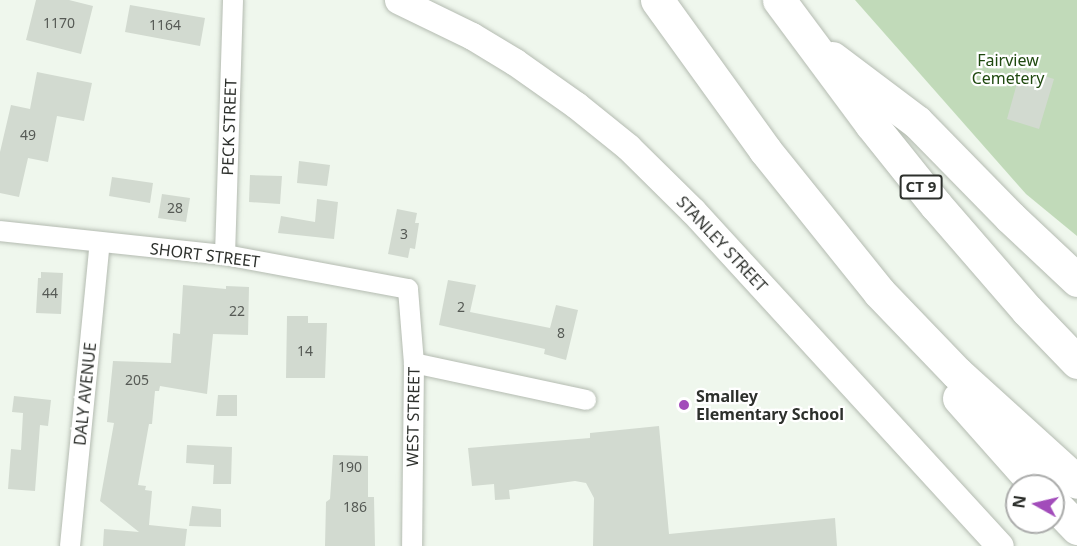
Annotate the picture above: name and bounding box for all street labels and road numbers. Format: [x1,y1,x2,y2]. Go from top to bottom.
street label: PECK STREET [218,78,240,176]
road number: CT 9 [898,175,944,199]
street label: STANLEY STREET [673,192,771,296]
street label: SHORT STREET [149,239,261,271]
street label: DALY AVENUE [70,342,100,446]
street label: WEST STREET [403,367,423,467]

